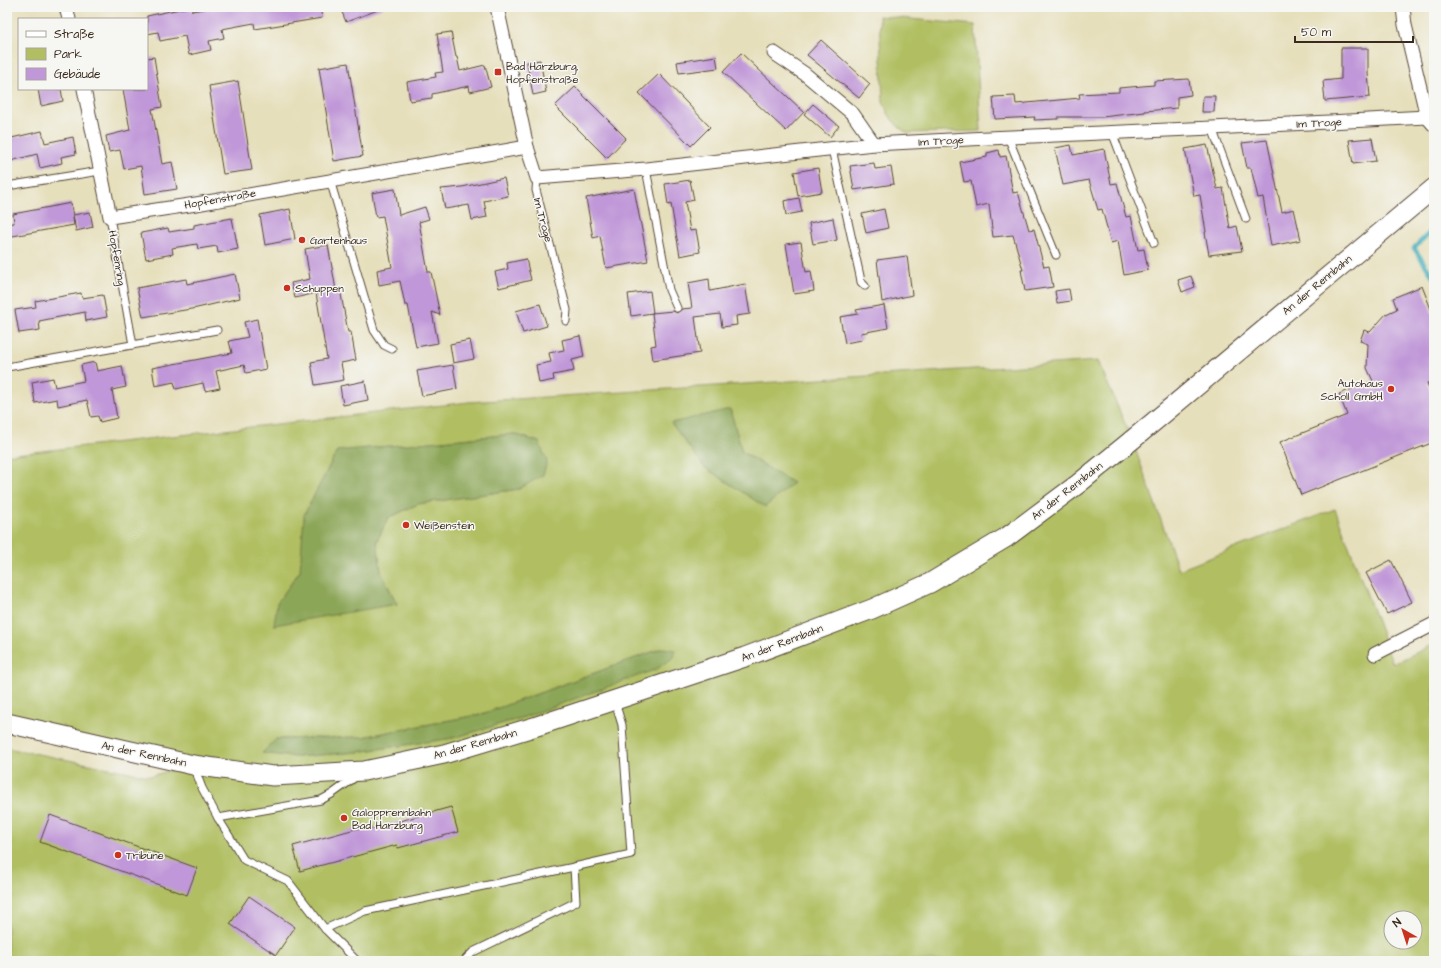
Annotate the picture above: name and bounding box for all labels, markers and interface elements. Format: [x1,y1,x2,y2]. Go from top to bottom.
legend [18,18,148,90]
scale bar [1295,18,1413,44]
text: 50 m [1301,24,1332,41]
text: Straße [54,26,95,43]
text: Park [54,46,82,63]
place label: Bad Harzburg, Hopfenstraße [506,59,579,87]
text: Gebäude [54,66,101,83]
marker: Bad Harzburg, Hopfenstraße [493,67,503,77]
street label: Im Troge [1296,114,1342,133]
street label: Im Troge [918,132,964,151]
street label: Hopfenstraße [183,185,257,213]
street label: Im Troge [529,196,556,244]
street label: Hopfenring [104,229,129,287]
place label: Gartenhaus [310,233,368,248]
marker: Gartenhaus [297,235,307,245]
street label: An der Rennbahn [1279,251,1355,319]
place label: Schuppen [295,281,344,296]
marker: Schuppen [282,283,292,293]
place label: Autohaus Scholl GmbH [1320,376,1383,404]
marker: Autohaus Scholl GmbH [1386,384,1396,394]
street label: An der Rennbahn [1028,458,1106,524]
place label: Weißenstein [414,518,475,533]
marker: Weißenstein [401,520,411,530]
street label: An der Rennbahn [739,620,826,666]
street label: An der Rennbahn [431,725,519,763]
street label: An der Rennbahn [100,738,188,770]
place label: Galopprennbahn Bad Harzburg [352,805,432,834]
marker: Galopprennbahn Bad Harzburg [339,813,349,823]
place label: Tribüne [126,848,164,863]
marker: Tribüne [113,850,123,860]
north arrow [1383,910,1423,950]
text: N [1390,915,1404,931]

